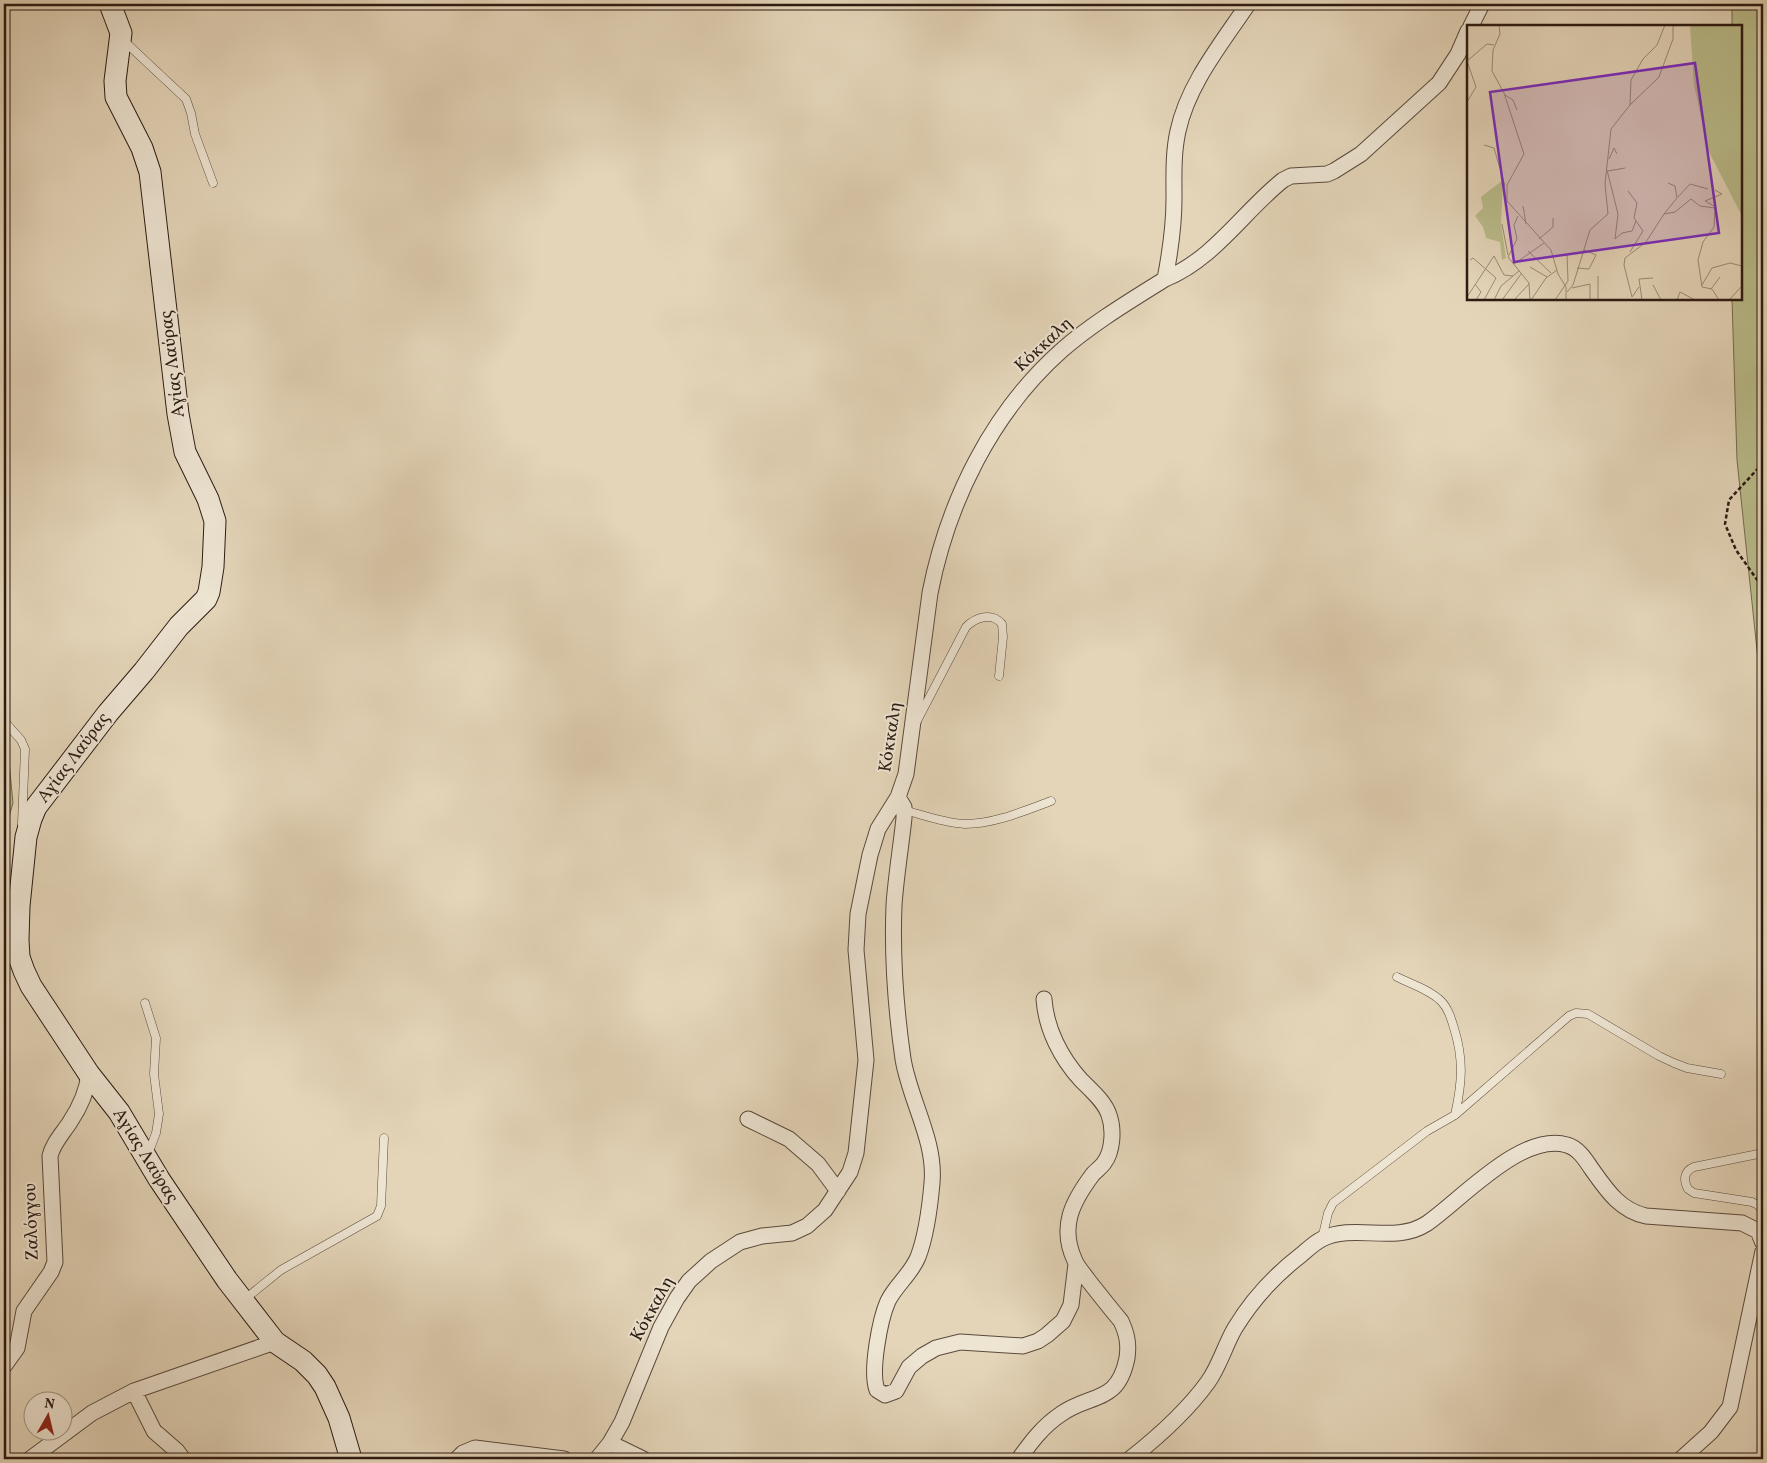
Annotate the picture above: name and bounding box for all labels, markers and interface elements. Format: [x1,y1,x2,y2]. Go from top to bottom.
inset map [1467,25,1742,300]
street label: Αγίας Λαύρας [154,309,192,419]
street label: Κόκκαλη [1010,312,1078,378]
street label: Κόκκαλη [873,700,909,774]
street label: Αγίας Λαύρας [32,707,116,809]
street label: Αγίας Λαύρας [106,1104,184,1208]
street label: Ζαλόγγου [18,1183,46,1261]
street label: Κόκκαλη [625,1272,681,1346]
north arrow [22,1390,72,1440]
text: N [43,1394,56,1415]

